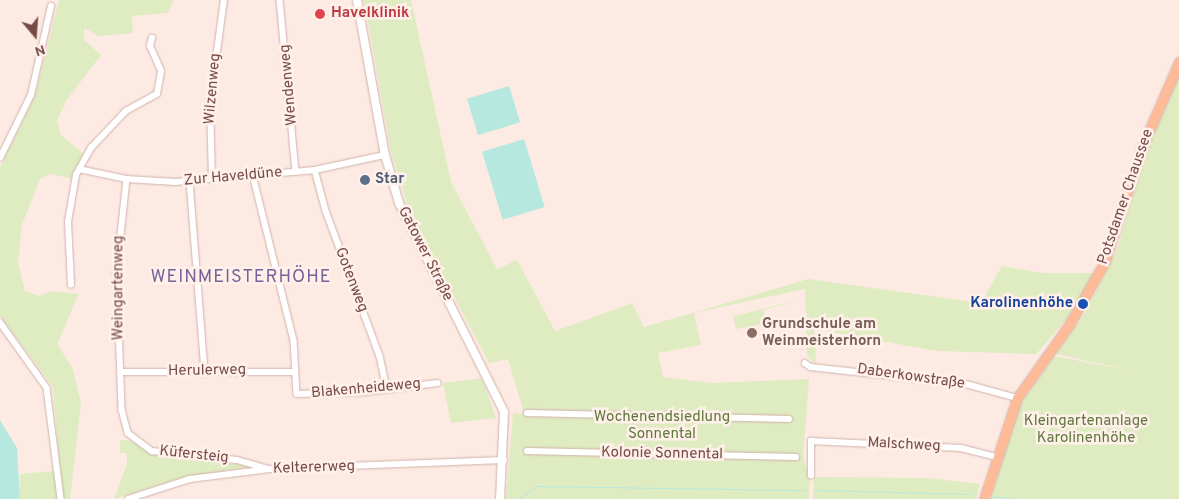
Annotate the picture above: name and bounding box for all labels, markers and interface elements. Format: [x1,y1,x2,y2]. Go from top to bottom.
place label: Havelklinik [331,5,409,23]
marker: Havelklinik [313,7,327,21]
north arrow [10,10,60,60]
text: N [32,40,47,59]
street label: Wendenweg [276,44,302,126]
street label: Wilzenweg [201,53,225,125]
street label: Potsdamer Chaussee [1094,127,1158,267]
street label: Zur Haveldüne [183,164,283,190]
place label: Star [375,171,405,189]
marker: Star [359,174,371,186]
street label: Gatower Straße [393,204,457,304]
street label: Weingartenweg [110,236,128,340]
street label: Gotenweg [330,245,372,315]
district label: WEINMEISTERHÖHE [149,267,333,289]
place label: Karolinenhöhe [970,295,1073,313]
marker: Karolinenhöhe [1077,298,1089,310]
place label: Grundschule am Weinmeisterhorn [762,315,881,350]
marker: Grundschule am Weinmeisterhorn [746,327,758,339]
street label: Herulerweg [168,361,246,381]
street label: Daberkowstraße [856,361,966,393]
street label: Blakenheideweg [310,375,422,403]
park label: Wochenendsiedlung Sonnental [594,408,730,443]
park label: Kleingartenanlage Karolinenhöhe [1024,412,1148,447]
street label: Malschweg [867,434,941,456]
street label: Küfersteig [158,442,230,468]
street label: Kolonie Sonnental [601,444,723,464]
street label: Keltererweg [273,458,355,478]

